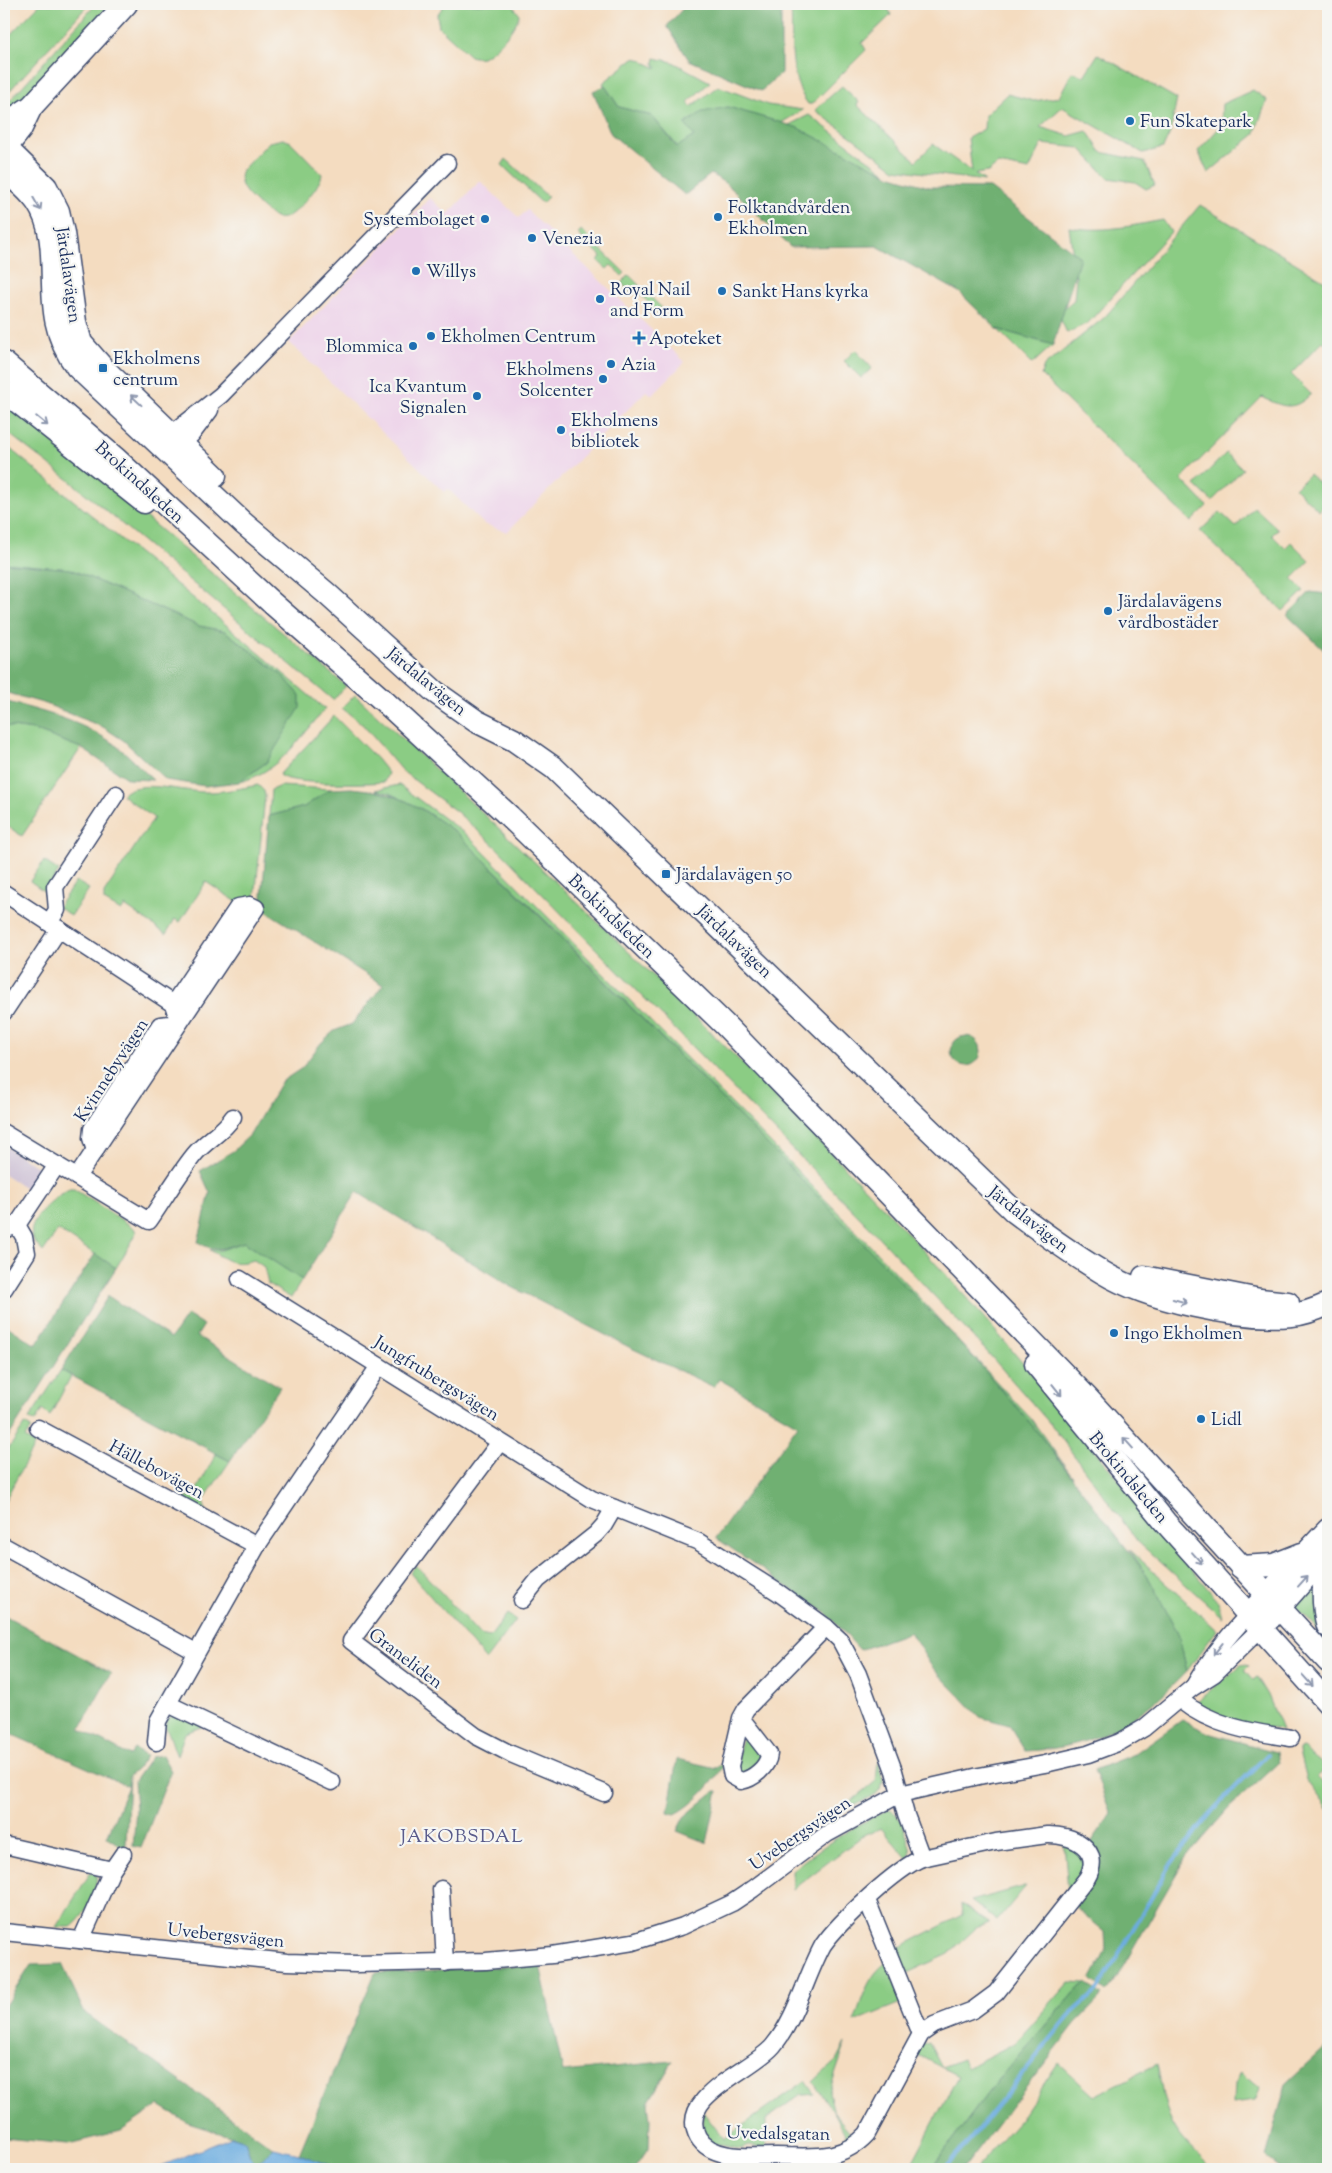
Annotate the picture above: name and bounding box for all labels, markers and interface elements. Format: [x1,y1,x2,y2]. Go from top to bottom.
place label: Fun Skatepark [1140,110,1252,136]
marker: Fun Skatepark [1124,115,1136,127]
place label: Folktandvården Ekholmen [728,196,851,243]
one-way arrow [33,197,43,211]
place label: Systembolaget [363,208,475,234]
marker: Folktandvården Ekholmen [712,211,724,223]
marker: Systembolaget [479,213,491,225]
street label: Järdalavägen [47,225,87,325]
place label: Venezia [542,227,602,253]
marker: Venezia [526,232,538,244]
place label: Willys [426,260,476,286]
marker: Willys [410,265,422,277]
place label: Royal Nail and Form [610,278,691,325]
place label: Sankt Hans kyrka [732,280,869,306]
marker: Sankt Hans kyrka [716,285,728,297]
marker: Royal Nail and Form [594,293,606,305]
place label: Ekholmen Centrum [441,325,596,351]
place label: Apoteket [649,327,722,353]
marker: Ekholmen Centrum [425,330,437,342]
marker: Apoteket [633,332,645,344]
place label: Blommica [326,335,403,361]
marker: Blommica [407,340,419,352]
place label: Ekholmens centrum [113,347,200,394]
place label: Azia [621,353,656,379]
place label: Ekholmens Solcenter [506,358,593,405]
marker: Azia [605,358,617,370]
marker: Ekholmens centrum [97,362,109,374]
marker: Ekholmens Solcenter [597,373,609,385]
place label: Ica Kvantum Signalen [369,375,467,422]
marker: Ica Kvantum Signalen [471,390,483,402]
one-way arrow [130,394,142,406]
place label: Ekholmens bibliotek [571,409,658,456]
one-way arrow [35,416,48,427]
marker: Ekholmens bibliotek [555,424,567,436]
street label: Brokindsleden [88,436,190,531]
place label: Järdalavägens vårdbostäder [1117,590,1222,637]
marker: Järdalavägens vårdbostäder [1102,605,1114,617]
street label: Järdalavägen [379,641,472,723]
place label: Järdalavägen 50 [675,863,792,889]
marker: Järdalavägen 50 [660,868,672,880]
street label: Brokindsleden [561,869,660,966]
street label: Järdalavägen [689,899,778,986]
street label: Kvinnebyvägen [69,1014,156,1128]
street label: Järdalavägen [981,1180,1074,1261]
one-way arrow [1172,1297,1188,1307]
place label: Ingo Ekholmen [1124,1322,1243,1348]
marker: Ingo Ekholmen [1108,1327,1120,1339]
street label: Jungfrubergsvägen [367,1330,504,1429]
one-way arrow [1051,1383,1062,1396]
place label: Lidl [1211,1408,1242,1434]
marker: Lidl [1195,1413,1207,1425]
street label: Brokindsleden [1081,1427,1174,1530]
street label: Hällebovägen [104,1435,209,1507]
one-way arrow [1122,1436,1134,1449]
one-way arrow [1192,1552,1203,1565]
one-way arrow [1297,1575,1308,1588]
street label: Graneliden [362,1623,448,1697]
one-way arrow [1212,1642,1223,1655]
one-way arrow [1303,1675,1314,1688]
street label: Uvebergsvägen [745,1791,858,1878]
district label: JAKOBSDAL [399,1824,524,1851]
street label: Uvebergsvägen [166,1918,286,1956]
street label: Uvedalsgatan [725,2121,831,2149]

